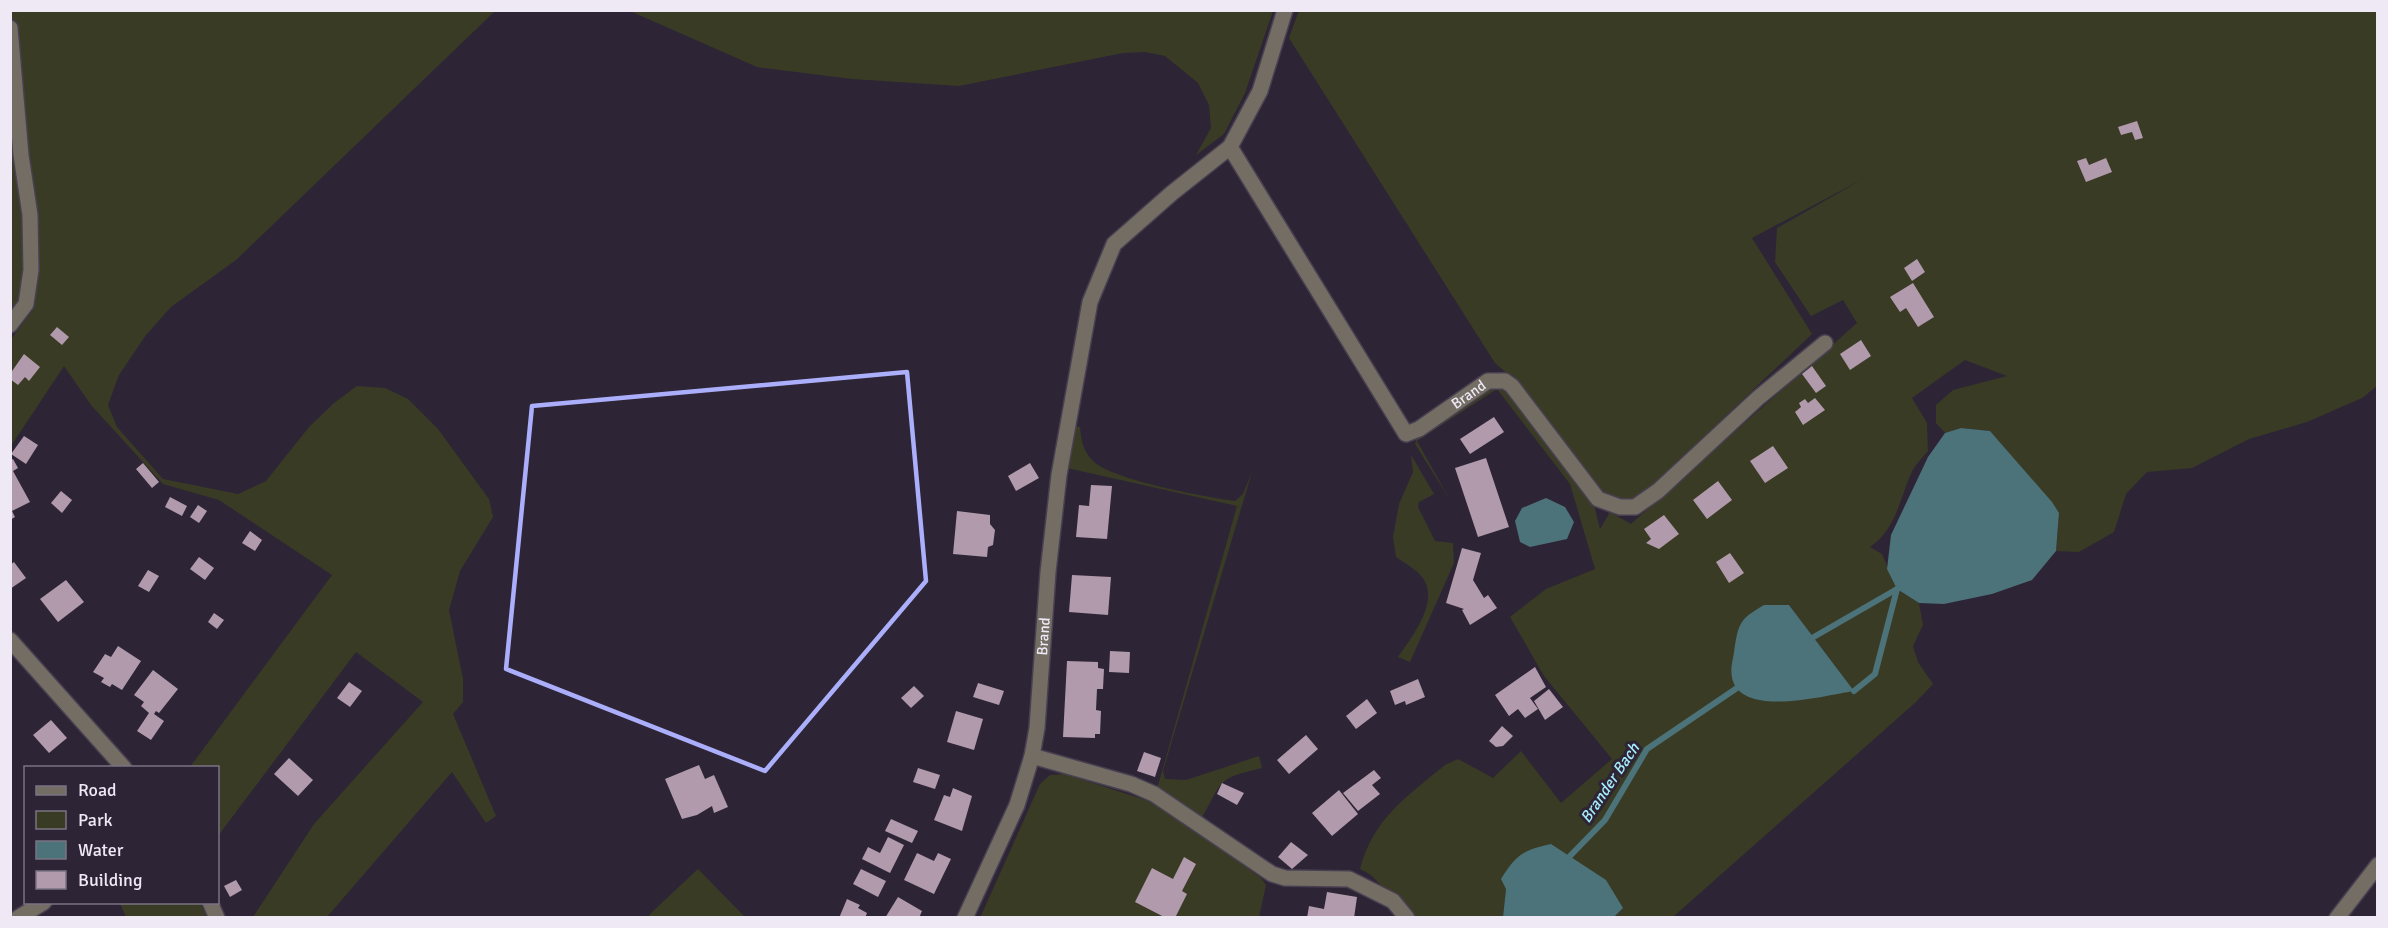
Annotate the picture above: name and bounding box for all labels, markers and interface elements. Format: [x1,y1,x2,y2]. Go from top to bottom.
street label: Brand [1448,376,1489,413]
street label: Brand [1033,617,1054,656]
water label: Brander Bach [1576,738,1645,827]
legend [24,766,219,904]
text: Road [78,779,117,801]
text: Park [78,809,113,831]
text: Water [78,839,124,861]
text: Building [78,869,142,891]

